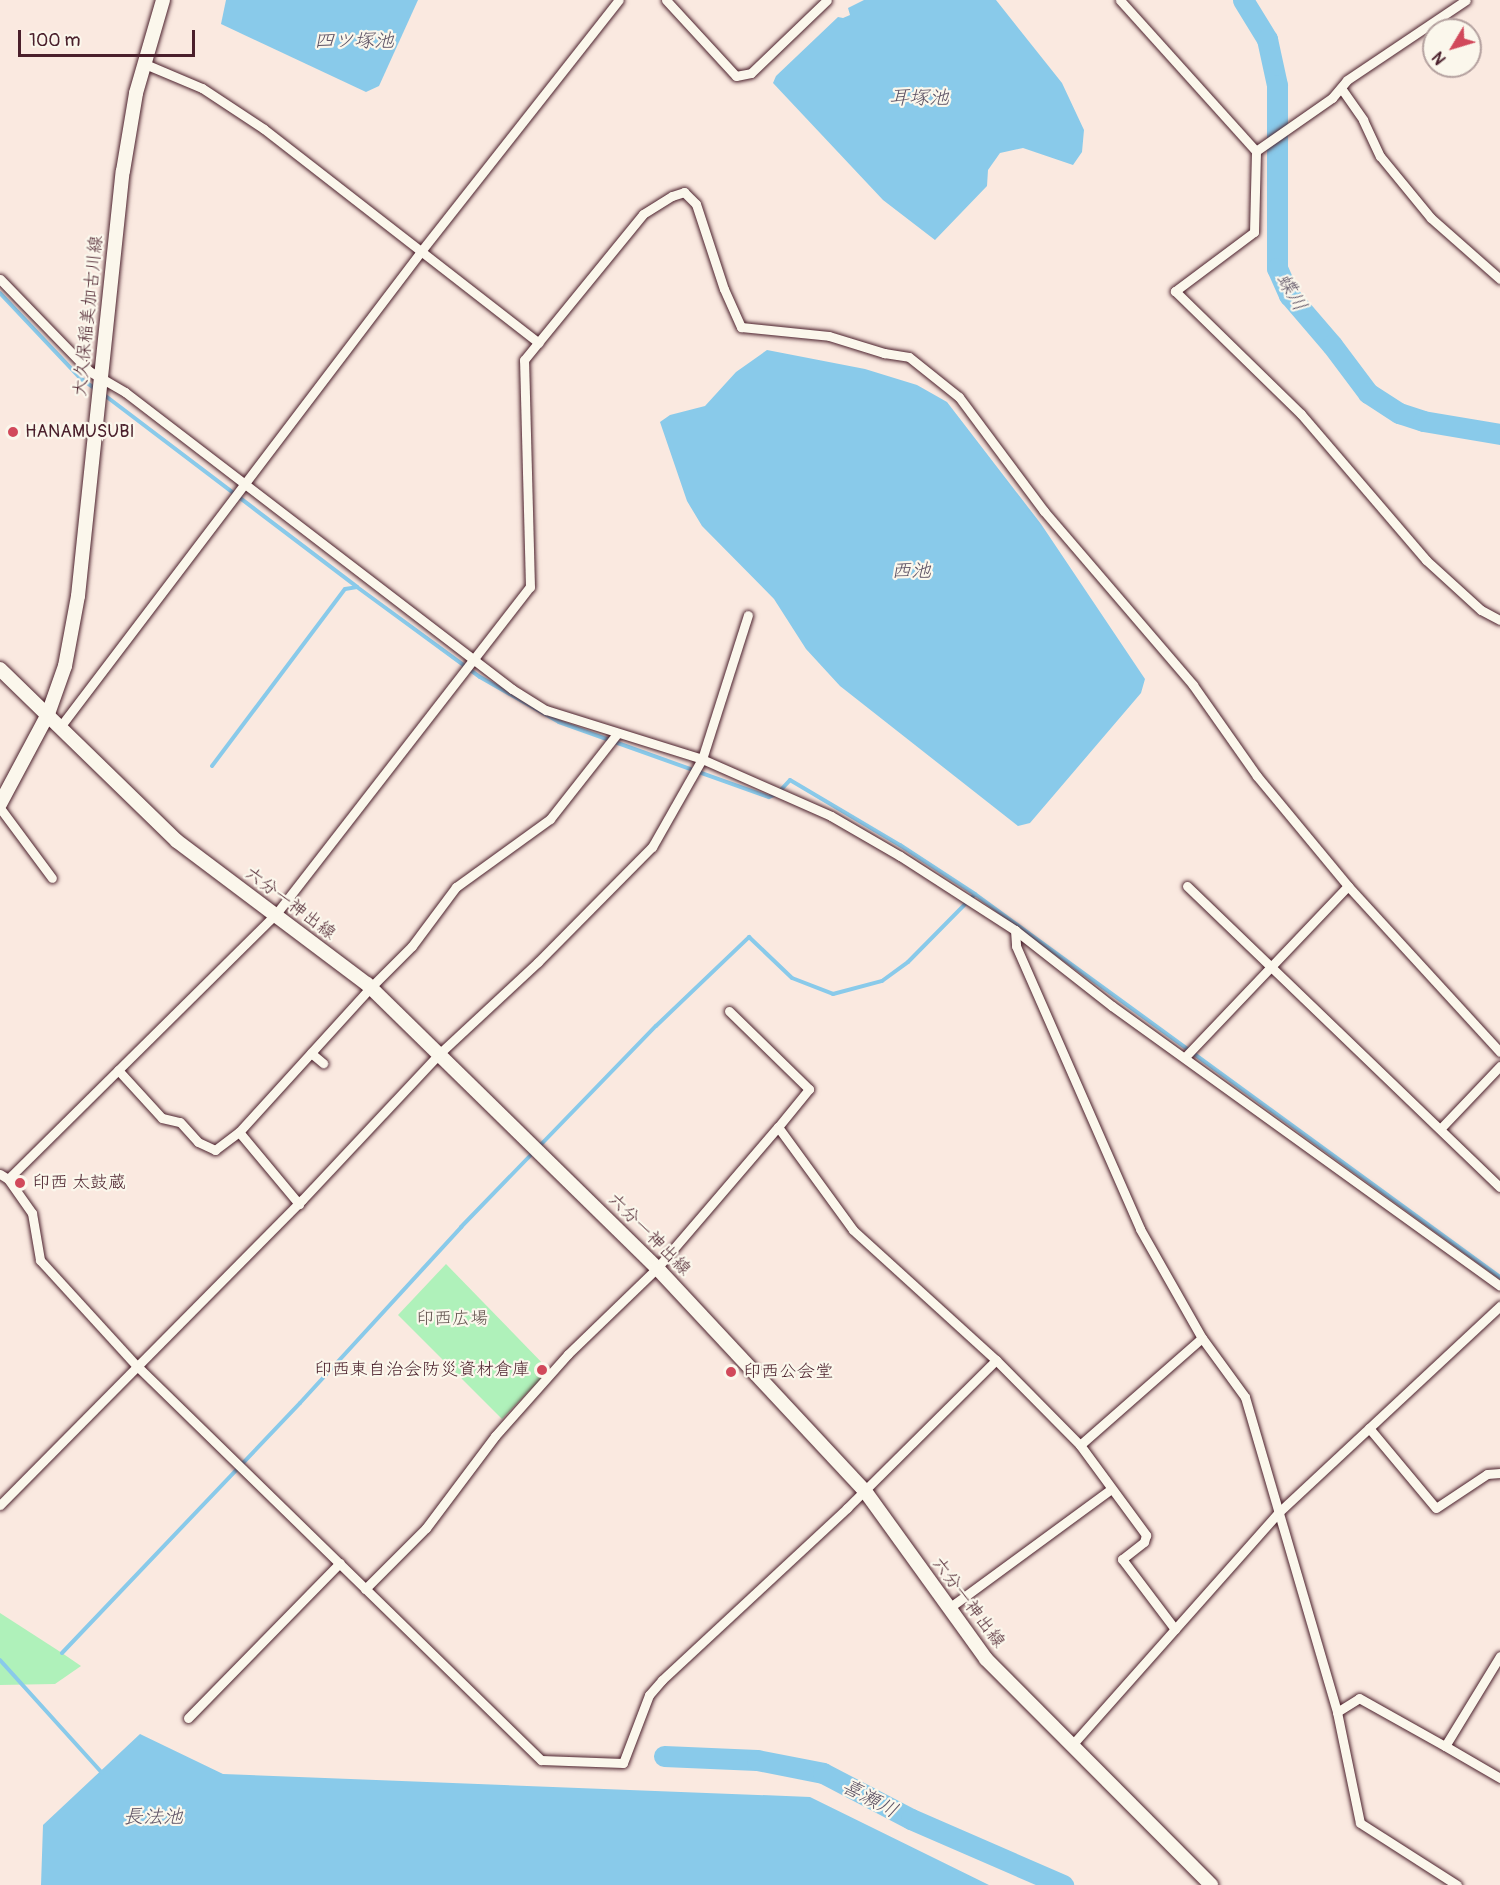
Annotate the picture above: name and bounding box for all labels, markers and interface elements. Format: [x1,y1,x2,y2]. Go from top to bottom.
scale bar [21,18,198,56]
north arrow [1422,18,1482,78]
water label: 四ツ塚池 [314,28,394,52]
text: 100 m [29,29,81,52]
text: N [1428,47,1451,68]
water label: 耳塚池 [889,85,949,109]
street label: 大久保稲美加古川線 [70,234,108,398]
water label: 蝶川 [1272,269,1312,315]
place label: HANAMUSUBI [25,421,134,443]
marker: HANAMUSUBI [6,425,20,439]
water label: 西池 [891,558,931,582]
street label: 六分一神出線 [240,863,340,945]
place label: 印西 太鼓蔵 [32,1172,126,1194]
marker: 印西 太鼓蔵 [13,1176,27,1190]
street label: 六分一神出線 [603,1189,695,1281]
park label: 印西広場 [416,1308,488,1330]
place label: 印西東自治会防災資材倉庫 [314,1359,530,1381]
place label: 印西公会堂 [743,1361,833,1383]
marker: 印西東自治会防災資材倉庫 [535,1363,549,1377]
marker: 印西公会堂 [724,1365,738,1379]
street label: 六分一神出線 [927,1553,1009,1653]
water label: 喜瀬川 [838,1773,902,1823]
water label: 長法池 [123,1804,183,1828]

